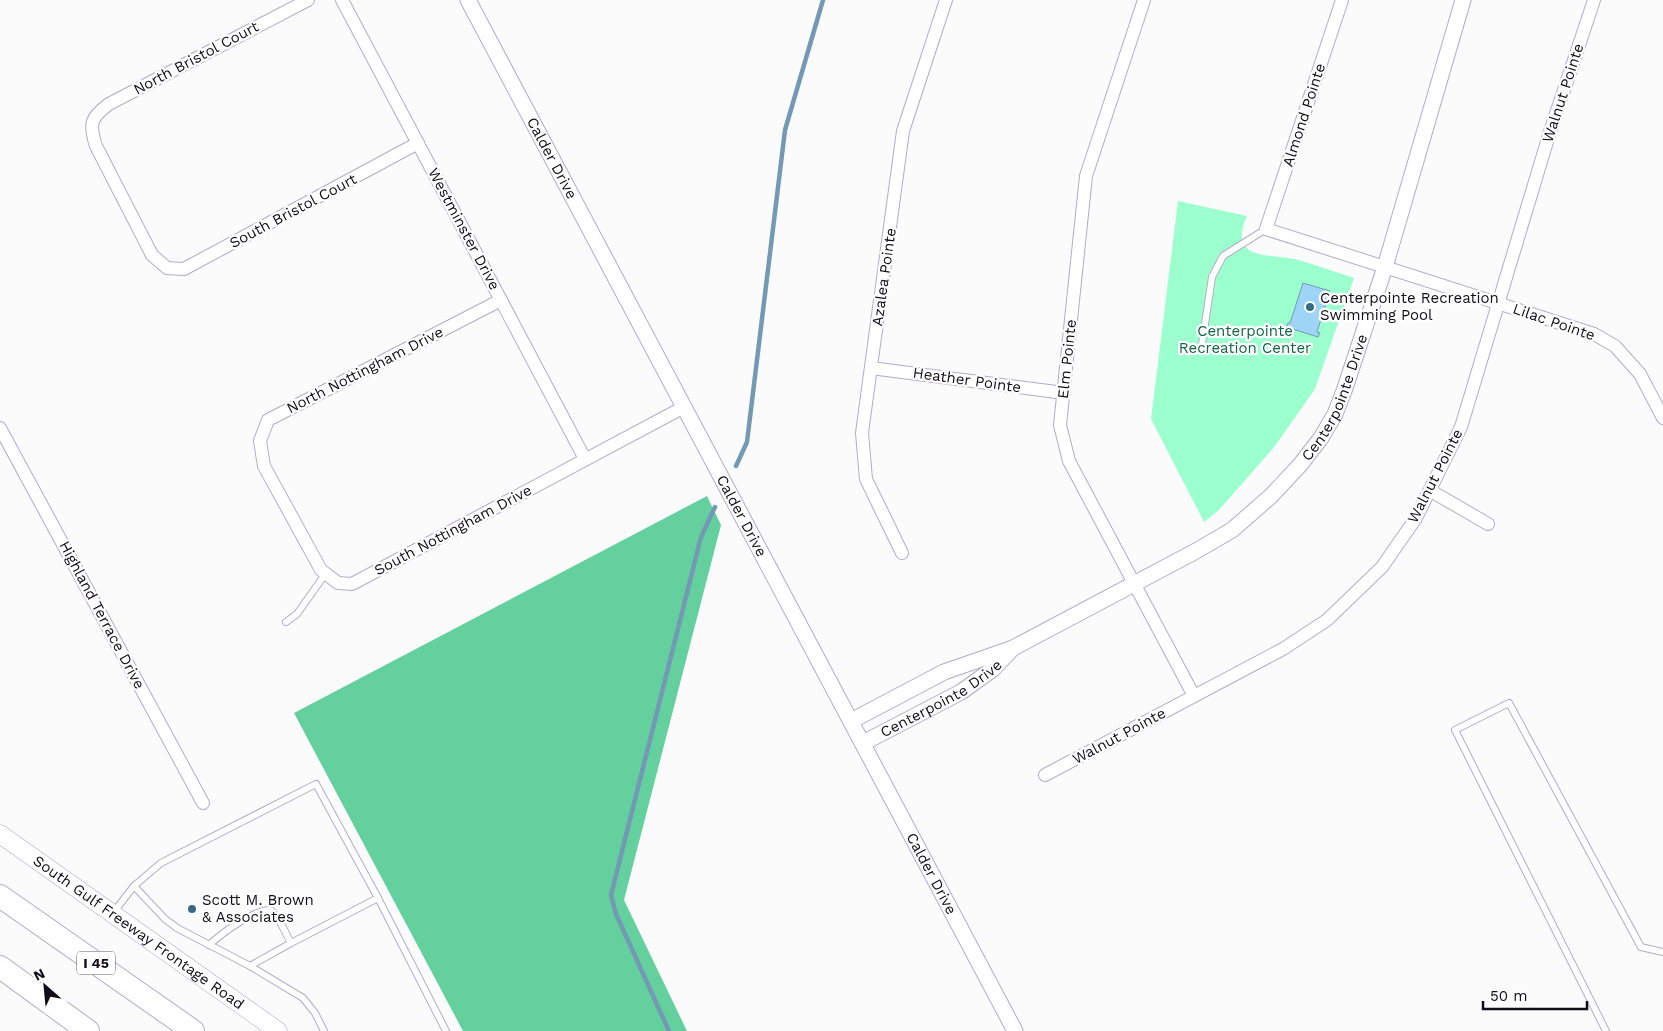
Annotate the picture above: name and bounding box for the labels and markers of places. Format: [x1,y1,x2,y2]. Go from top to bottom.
place label: Centerpointe Recreation Swimming Pool [1320,289,1499,324]
marker: Centerpointe Recreation Swimming Pool [1304,301,1316,313]
place label: Scott M. Brown & Associates [202,891,314,926]
marker: Scott M. Brown & Associates [186,903,198,915]

